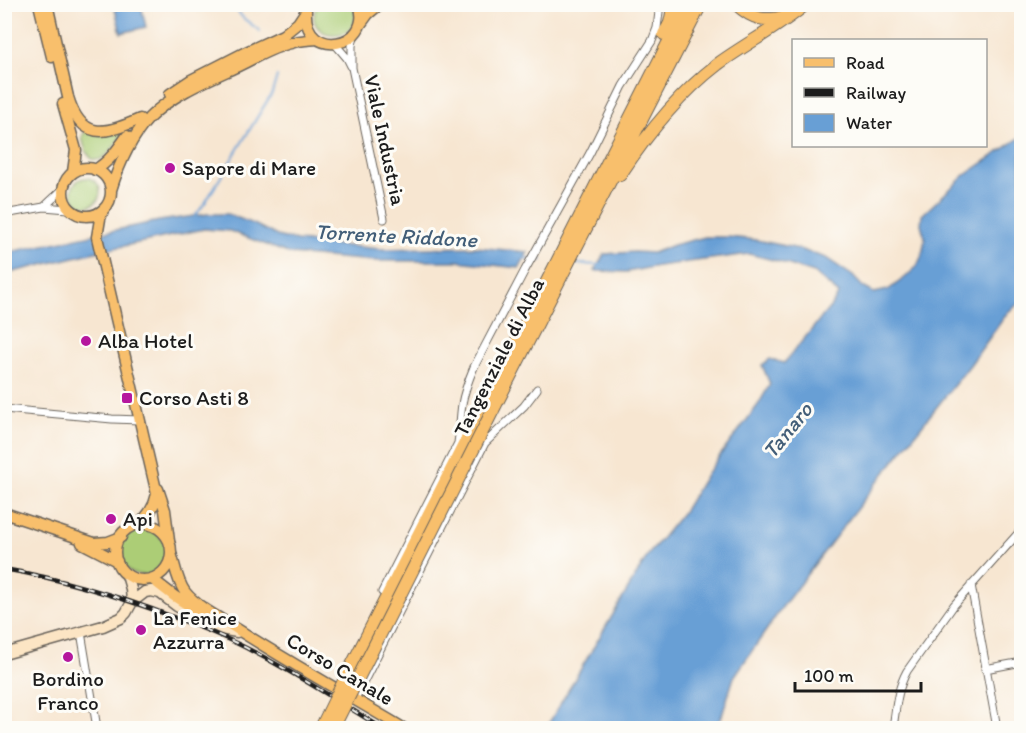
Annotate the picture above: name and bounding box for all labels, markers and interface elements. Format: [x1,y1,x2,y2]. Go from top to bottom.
legend [792,39,987,147]
text: Road [846,52,885,74]
street label: Viale Industria [359,72,412,208]
text: Railway [846,82,907,104]
text: Water [846,112,892,134]
place label: Sapore di Mare [182,155,316,180]
marker: Sapore di Mare [163,161,177,175]
water label: Torrente Riddone [314,218,479,253]
street label: Tangenziale di Alba [448,273,549,440]
place label: Alba Hotel [98,328,193,353]
marker: Alba Hotel [79,334,93,348]
place label: Corso Asti 8 [139,385,249,410]
marker: Corso Asti 8 [120,391,134,405]
water label: Tanaro [757,396,819,464]
place label: Api [123,506,153,531]
marker: Api [104,512,118,526]
place label: La Fenice Azzurra [153,605,237,654]
marker: La Fenice Azzurra [134,623,148,637]
street label: Corso Canale [282,627,398,710]
marker: Bordino Franco [61,650,75,664]
scale bar [795,655,921,693]
text: 100 m [804,665,854,687]
place label: Bordino Franco [32,666,104,715]

